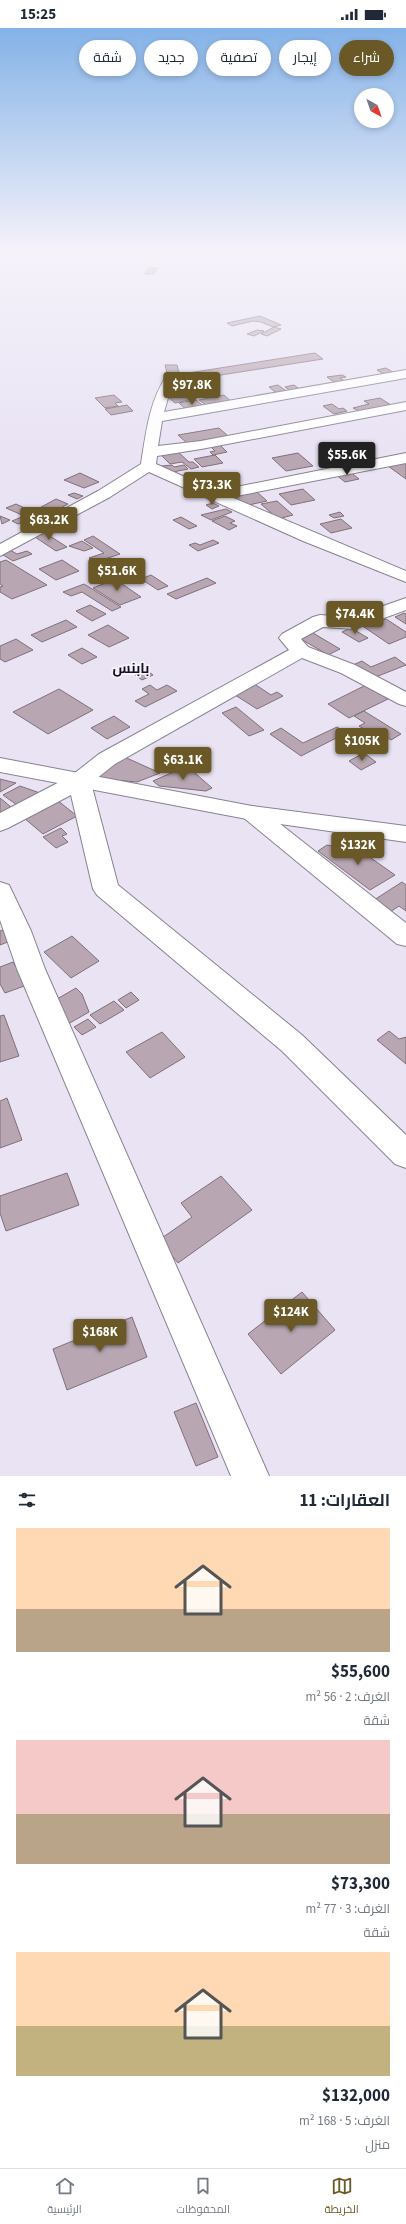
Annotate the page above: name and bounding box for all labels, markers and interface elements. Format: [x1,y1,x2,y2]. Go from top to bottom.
text: 15:25 [20,4,56,25]
chip: شقة [79,40,136,76]
chip: جديد [144,40,198,76]
chip: تصفية [206,40,271,76]
chip: إيجار [279,40,331,76]
chip: شراء [339,40,394,76]
north arrow [354,88,394,128]
map controls [354,88,394,128]
pin: $97.8K [159,372,225,406]
text: $97.8K [172,376,212,394]
pin: $55.6K [314,442,380,476]
text: $55.6K [327,446,367,464]
pin: $73.3K [179,472,245,506]
text: $73.3K [192,476,232,494]
pin: $63.2K [16,507,82,541]
text: $63.2K [29,511,69,529]
pin: $51.6K [84,558,150,592]
text: $51.6K [97,562,137,580]
pin: $74.4K [322,601,388,635]
text: $74.4K [335,605,375,623]
district label: بابنس [113,659,149,679]
pin: $105K [334,728,390,762]
text: $105K [344,732,380,750]
pin: $63.1K [150,747,216,781]
text: $63.1K [163,751,203,769]
pin: $132K [330,832,386,866]
text: $132K [340,836,376,854]
pin: $124K [263,1299,319,1333]
text: $124K [273,1303,309,1321]
pin: $168K [72,1319,128,1353]
text: $168K [82,1323,118,1341]
icon: filters [16,1489,38,1511]
text: العقارات: 11 [299,1489,390,1513]
icon: home [167,1554,239,1626]
text: $55,600 [331,1660,390,1684]
text: الغرف: 2 · 56 m² [305,1688,390,1706]
text: شقة [363,1712,390,1730]
icon: home [167,1766,239,1838]
text: $73,300 [331,1872,390,1896]
text: الغرف: 3 · 77 m² [305,1900,390,1918]
text: شقة [363,1924,390,1942]
icon: home [167,1978,239,2050]
text: $132,000 [322,2084,390,2108]
text: الغرف: 5 · 168 m² [299,2112,390,2130]
text: منزل [365,2136,390,2154]
tab: الرئيسية [47,2175,82,2219]
tab: المحفوظات [176,2175,230,2219]
tab: الخريطة [324,2175,359,2219]

